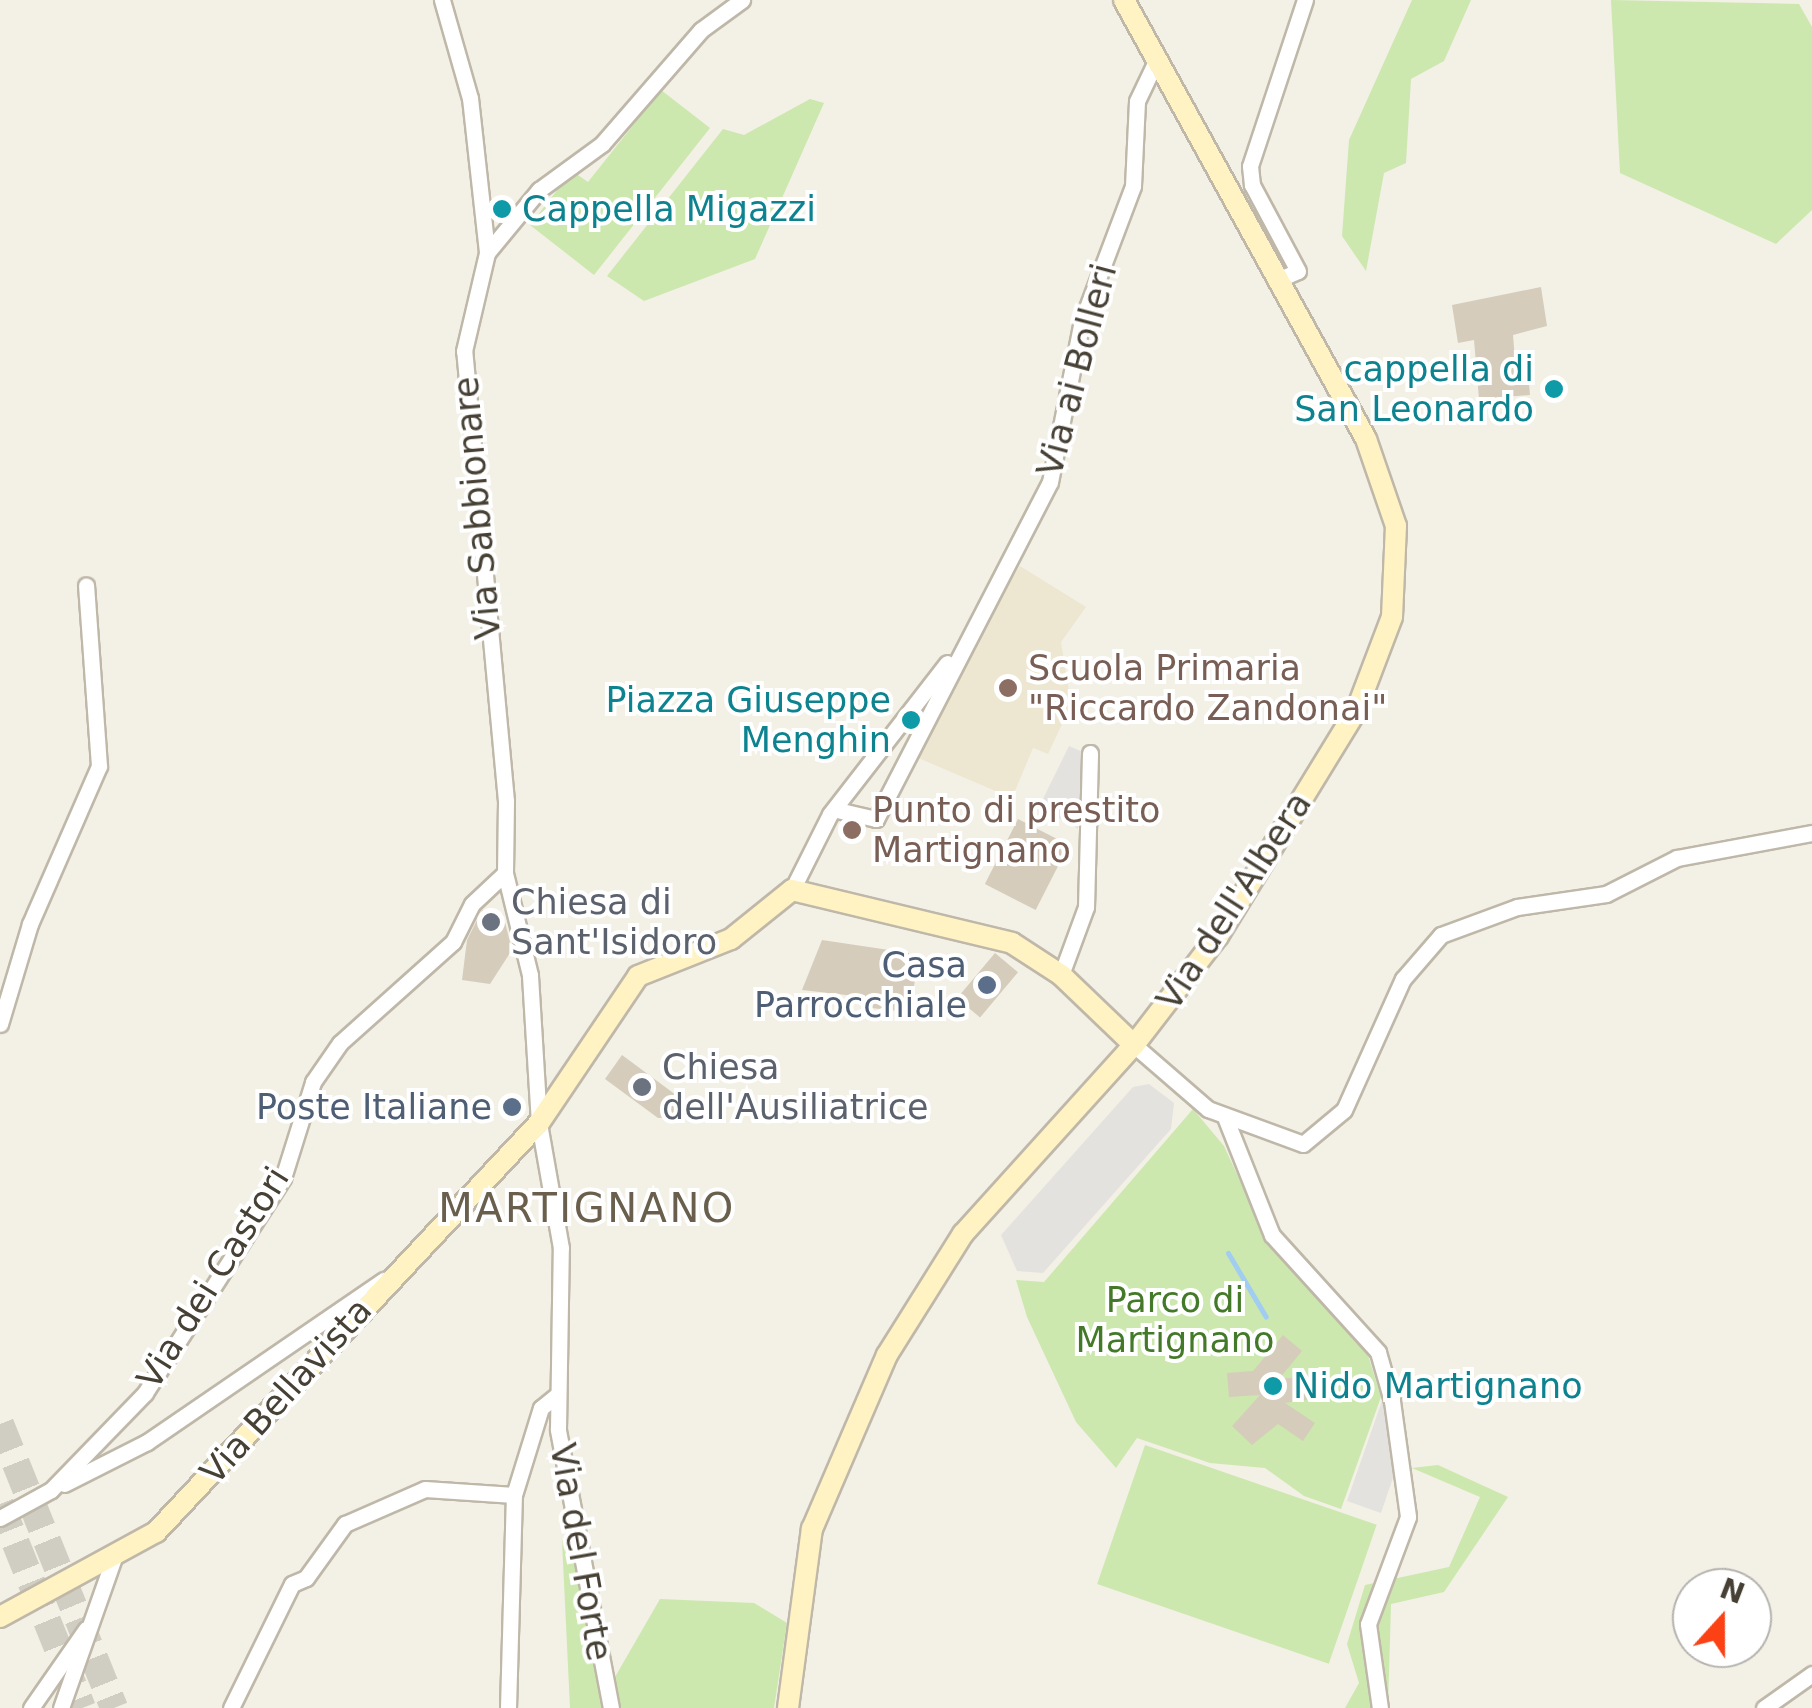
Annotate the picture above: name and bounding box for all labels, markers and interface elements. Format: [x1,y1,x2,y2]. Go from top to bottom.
place label: Cappella Migazzi [522,188,816,230]
marker: Cappella Migazzi [491,198,513,220]
street label: Via ai Bolleri [1028,259,1126,481]
place label: cappella di San Leonardo [1294,348,1534,430]
street label: Via Sabbionare [445,375,509,641]
marker: cappella di San Leonardo [1543,378,1565,400]
place label: Scuola Primaria "Riccardo Zandonai" [1028,647,1387,729]
marker: Scuola Primaria "Riccardo Zandonai" [997,677,1019,699]
place label: Piazza Giuseppe Menghin [605,679,891,761]
marker: Piazza Giuseppe Menghin [900,709,922,731]
street label: Via dell'Albera [1148,784,1320,1018]
place label: Punto di prestito Martignano [872,789,1160,871]
marker: Punto di prestito Martignano [841,819,863,841]
place label: Chiesa di Sant'Isidoro [511,881,717,963]
marker: Chiesa di Sant'Isidoro [480,911,502,933]
place label: Casa Parrocchiale [754,944,967,1026]
marker: Casa Parrocchiale [976,974,998,996]
place label: Chiesa dell'Ausiliatrice [662,1046,928,1128]
marker: Chiesa dell'Ausiliatrice [631,1076,653,1098]
place label: Poste Italiane [256,1086,492,1128]
marker: Poste Italiane [501,1096,523,1118]
street label: Via dei Castori [128,1159,298,1397]
district label: MARTIGNANO [438,1184,736,1232]
park label: Parco di Martignano [1076,1279,1274,1361]
street label: Via Bellavista [192,1289,380,1493]
place label: Nido Martignano [1293,1365,1583,1407]
marker: Nido Martignano [1262,1375,1284,1397]
street label: Via del Forte [541,1440,621,1664]
north arrow [1672,1568,1772,1668]
text: N [1715,1572,1749,1611]

